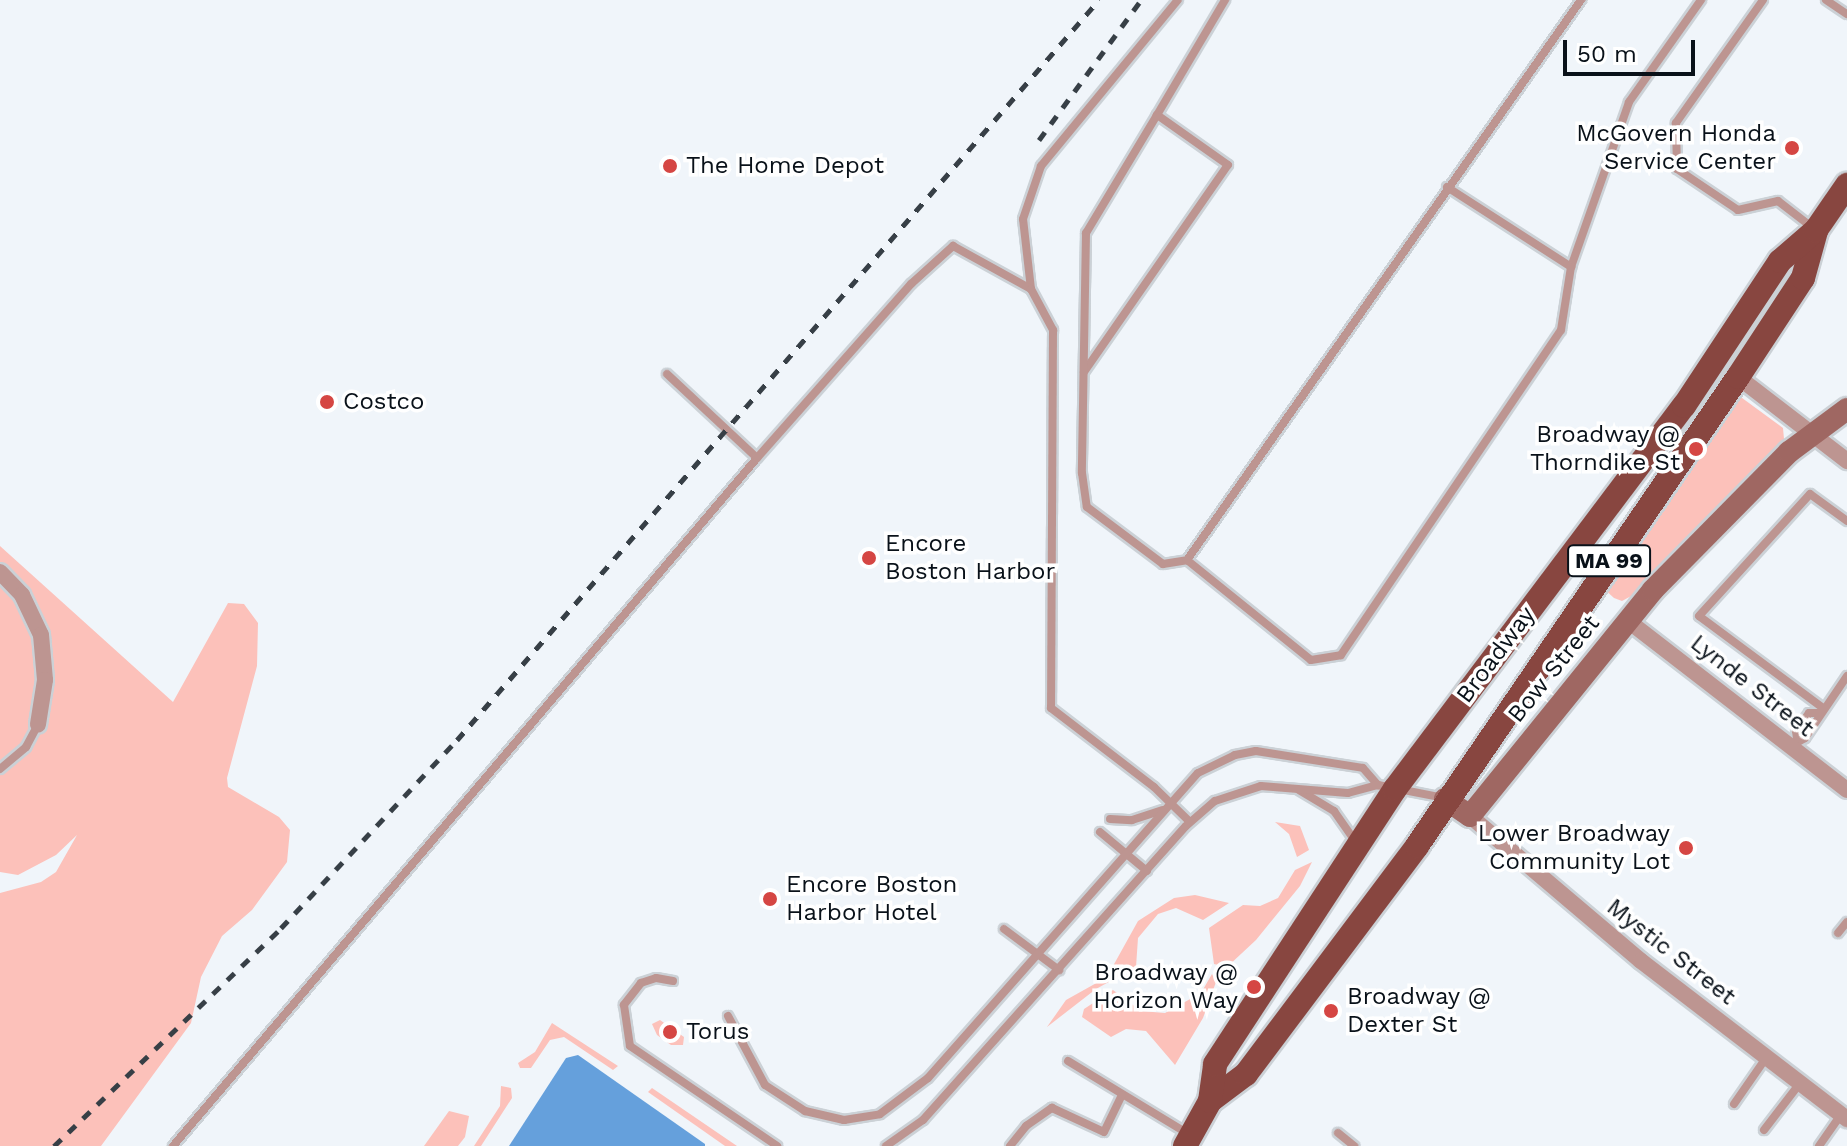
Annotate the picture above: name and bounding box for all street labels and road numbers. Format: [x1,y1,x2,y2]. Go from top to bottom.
road number: MA 99 [1565,543,1653,579]
street label: Broadway [1450,601,1542,709]
street label: Bow Street [1502,609,1606,729]
street label: Lynde Street [1685,629,1819,743]
street label: Mystic Street [1601,893,1741,1011]

